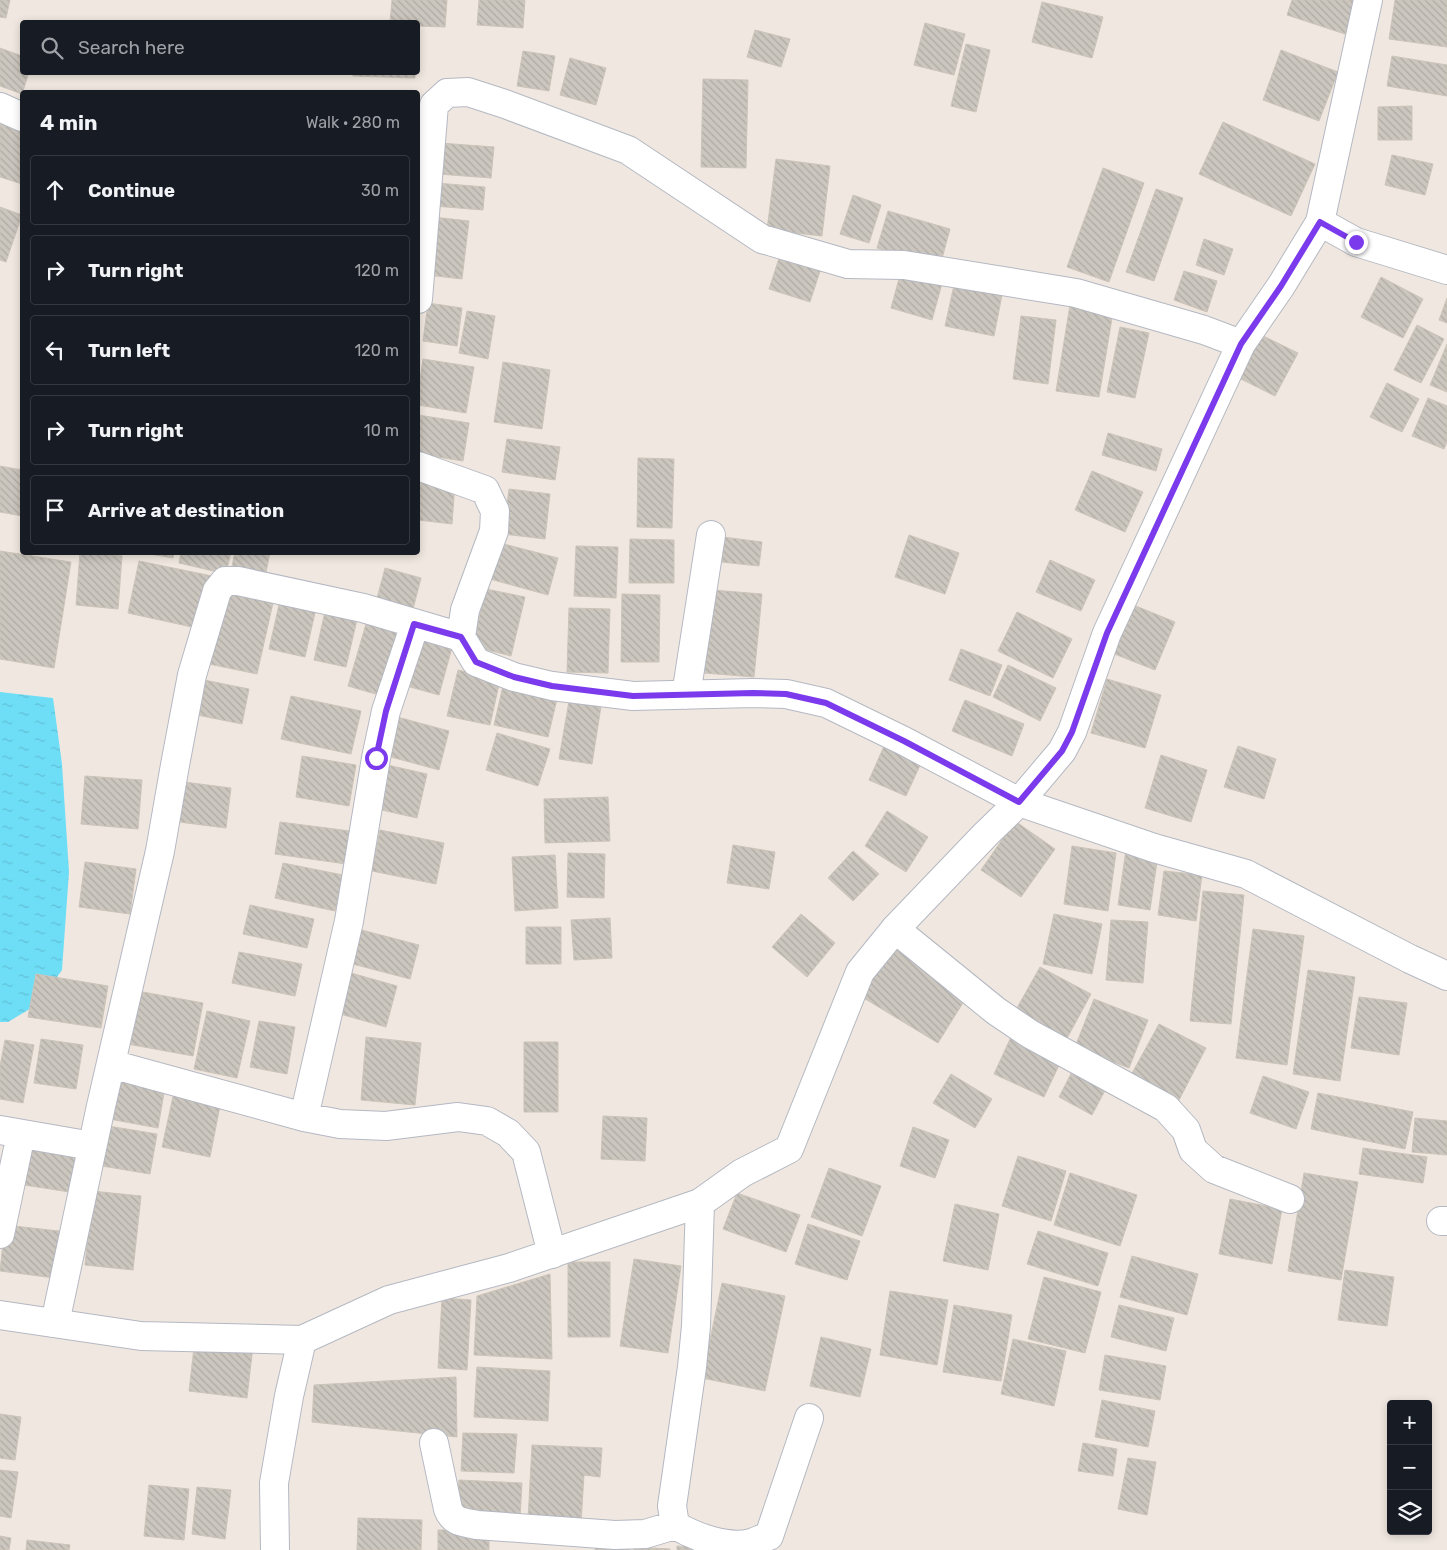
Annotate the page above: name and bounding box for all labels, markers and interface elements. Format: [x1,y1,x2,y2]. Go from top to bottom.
search box [20,20,420,75]
icon: search [38,34,66,62]
text: Search here [78,36,185,59]
text: 4 min [40,110,98,135]
text: Walk · 280 m [306,113,400,132]
icon: ahead [41,176,69,204]
text: Continue [88,179,175,202]
text: 30 m [361,181,399,200]
route end [1345,231,1368,254]
icon: right [41,256,69,284]
text: Turn right [88,259,183,282]
text: 120 m [354,261,399,280]
icon: left [41,336,69,364]
text: Turn left [88,339,170,362]
text: 120 m [354,341,399,360]
icon: right [41,416,69,444]
text: Turn right [88,419,183,442]
text: 10 m [364,421,399,440]
icon: arrive [41,496,69,524]
text: Arrive at destination [88,499,284,522]
route start [365,747,388,770]
map controls [1387,1400,1432,1535]
button: + [1387,1400,1432,1445]
button: − [1387,1445,1432,1490]
button: layers [1387,1490,1432,1535]

